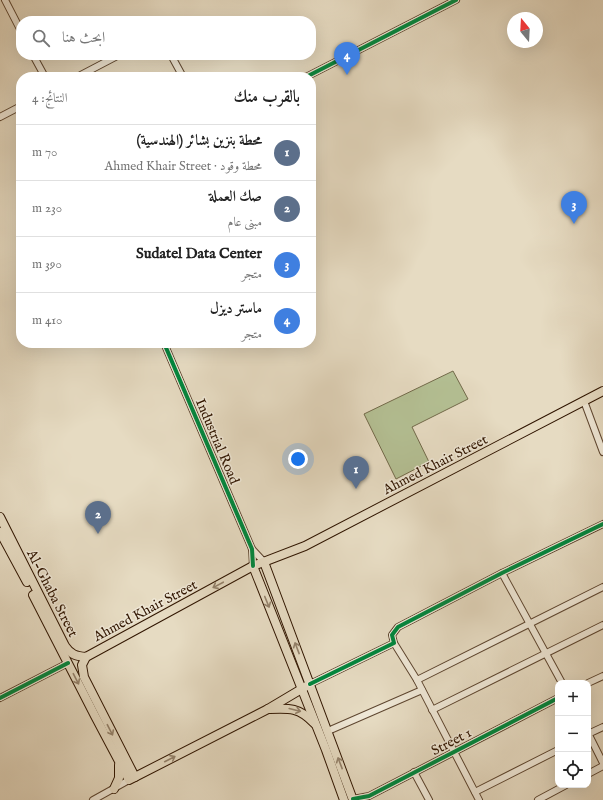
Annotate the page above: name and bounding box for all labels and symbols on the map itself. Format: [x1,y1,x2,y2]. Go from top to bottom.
north arrow [507,12,543,48]
pin: 4 [334,42,360,75]
pin: 3 [561,191,587,224]
street label: Industrial Road [191,396,243,487]
street label: Ahmed Khair Street [379,431,491,499]
your location [288,449,308,469]
pin: 1 [343,456,369,489]
pin: 2 [85,501,111,534]
street label: Al-Ghaba Street [22,546,82,640]
street label: Ahmed Khair Street [90,576,201,646]
one-way arrow [212,581,224,589]
one-way arrow [264,596,272,608]
one-way arrow [292,642,300,654]
one-way arrow [72,672,80,684]
one-way arrow [288,707,301,714]
one-way arrow [107,724,115,736]
street label: Street 1 [428,724,475,760]
one-way arrow [164,755,176,762]
one-way arrow [336,758,344,770]

